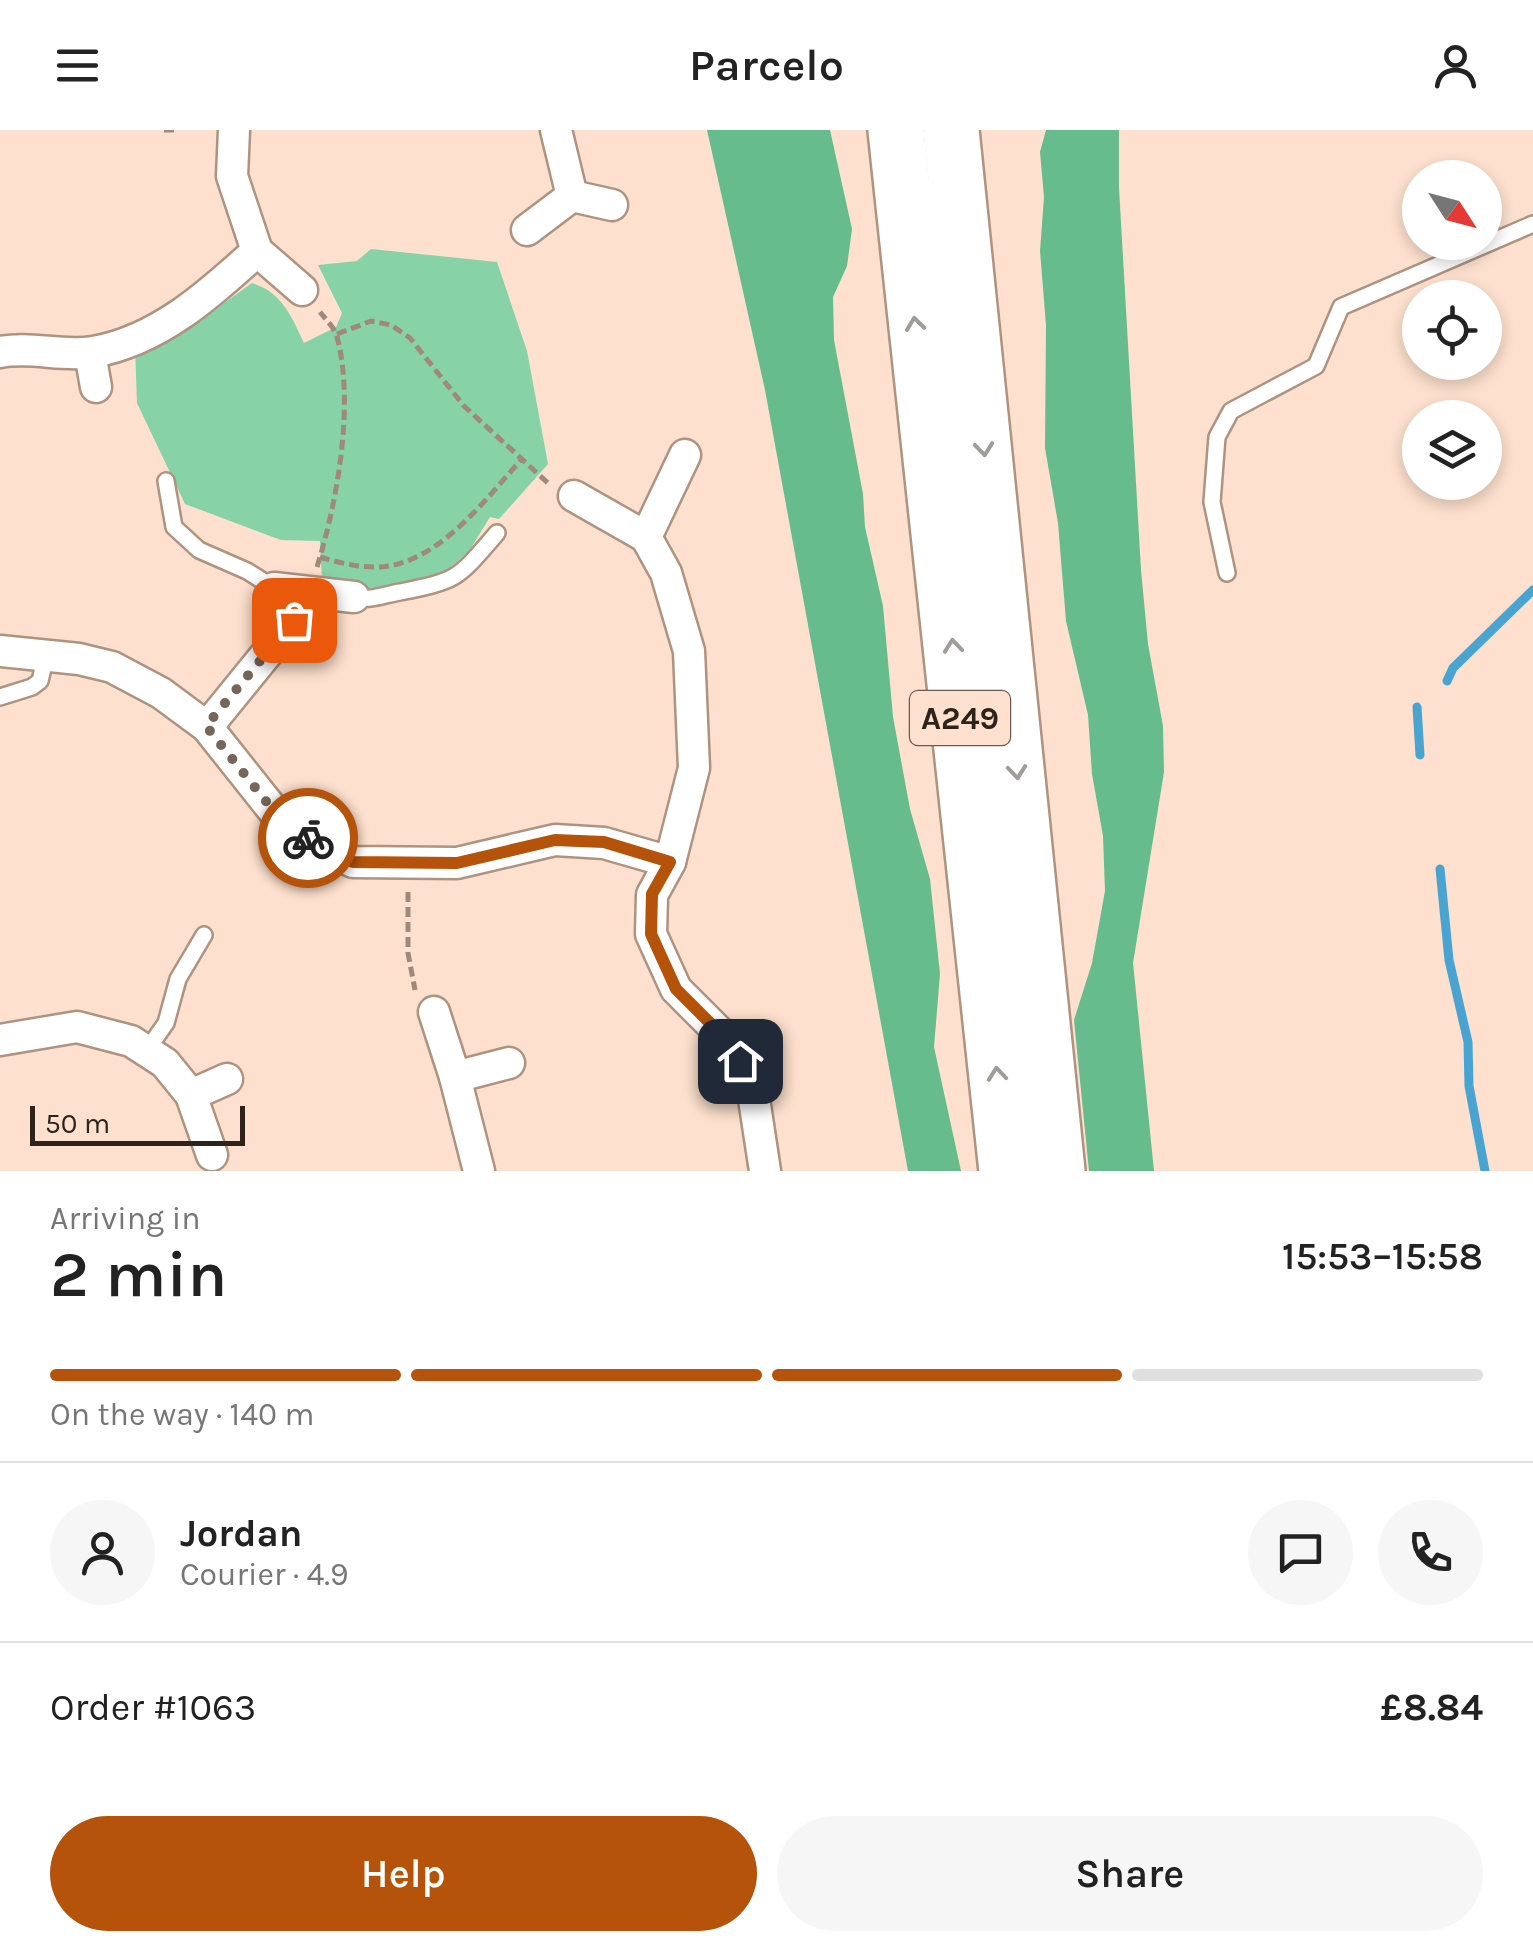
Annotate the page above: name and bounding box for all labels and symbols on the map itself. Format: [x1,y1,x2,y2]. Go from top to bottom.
north arrow [1402,160,1502,260]
one-way arrow [905,315,926,331]
one-way arrow [973,441,994,457]
pin [252,578,337,663]
one-way arrow [942,638,964,654]
road number: A249 [910,691,1010,745]
one-way arrow [1006,765,1027,781]
courier [258,788,358,888]
pin [698,1019,783,1104]
one-way arrow [987,1066,1009,1082]
scale bar [30,1101,245,1146]

